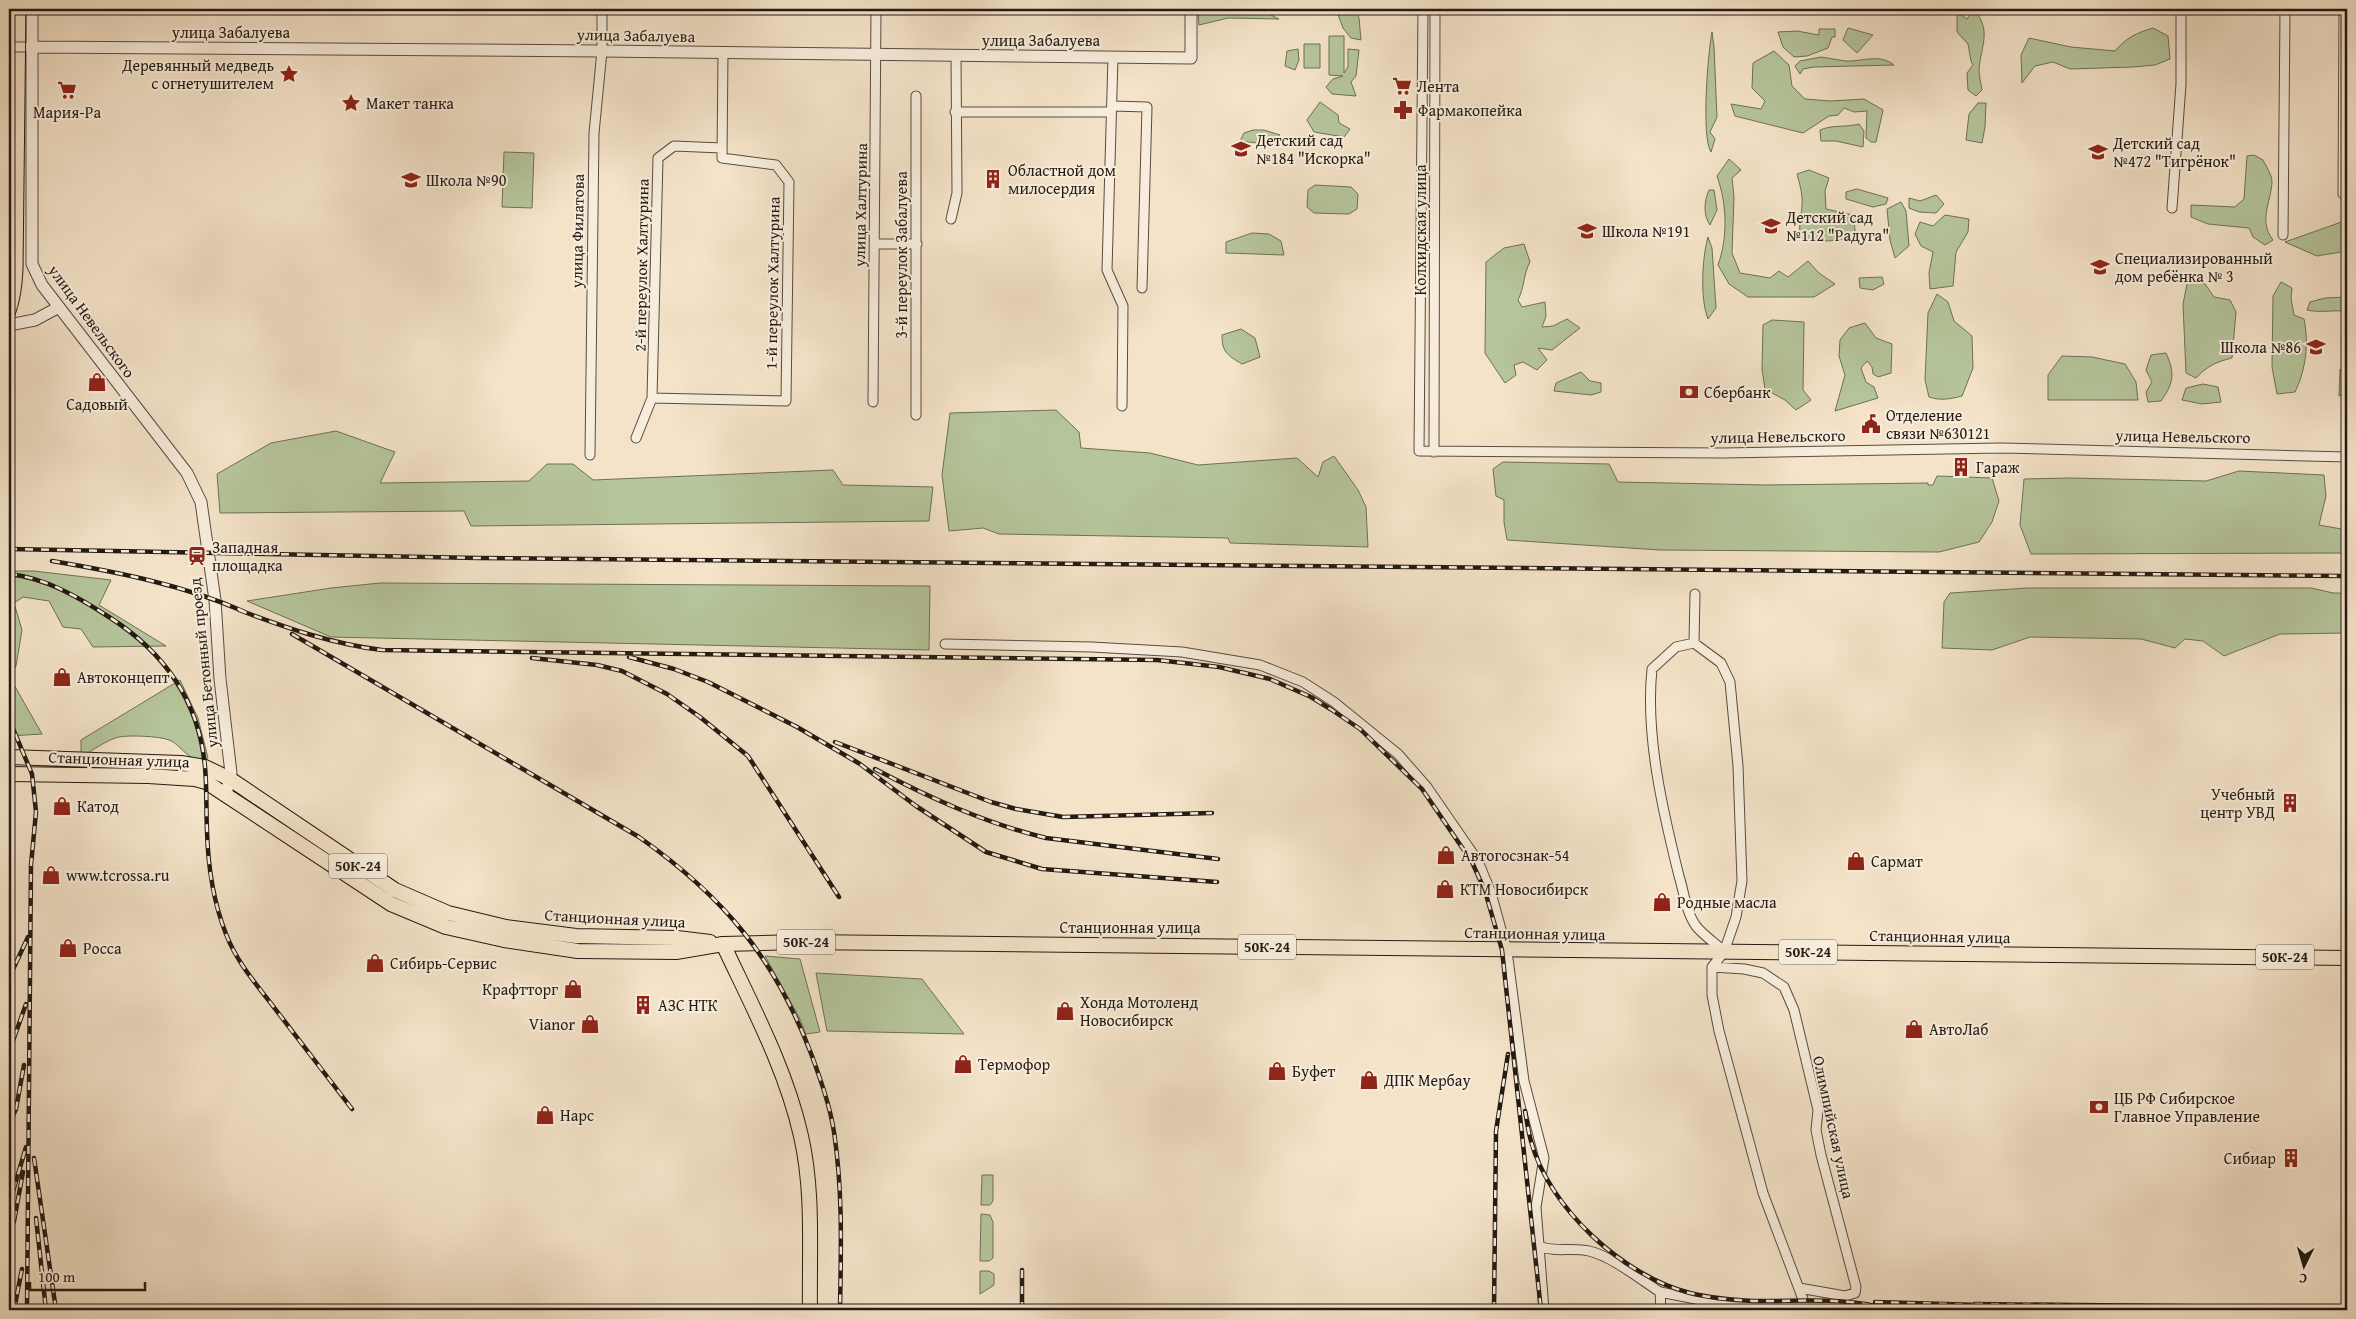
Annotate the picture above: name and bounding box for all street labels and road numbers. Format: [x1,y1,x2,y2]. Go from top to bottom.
street label: улица Забалуева [171,20,291,44]
street label: улица Забалуева [576,22,696,48]
street label: улица Забалуева [981,28,1101,52]
street label: улица Халтурина [847,142,873,268]
street label: Колхидская улица [1408,164,1432,296]
street label: 3-й переулок Забалуева [889,171,913,339]
street label: улица Филатова [564,173,590,289]
street label: 2-й переулок Халтурина [627,178,655,352]
street label: 1-й переулок Халтурина [758,196,786,370]
street label: улица Невельского [42,258,141,383]
street label: улица Невельского [1709,423,1846,449]
street label: улица Невельского [2114,423,2251,449]
street label: улица Бетонный проезд [182,576,224,750]
street label: Станционная улица [48,745,190,773]
road number: 50К-24 [329,854,387,878]
street label: Станционная улица [544,902,686,934]
street label: Станционная улица [1059,915,1201,939]
street label: Станционная улица [1464,920,1606,946]
street label: Станционная улица [1869,923,2011,949]
road number: 50К-24 [777,930,835,954]
road number: 50К-24 [1238,934,1296,960]
road number: 50К-24 [1779,940,1837,964]
road number: 50К-24 [2256,944,2314,970]
street label: Олимпийская улица [1807,1053,1861,1201]

